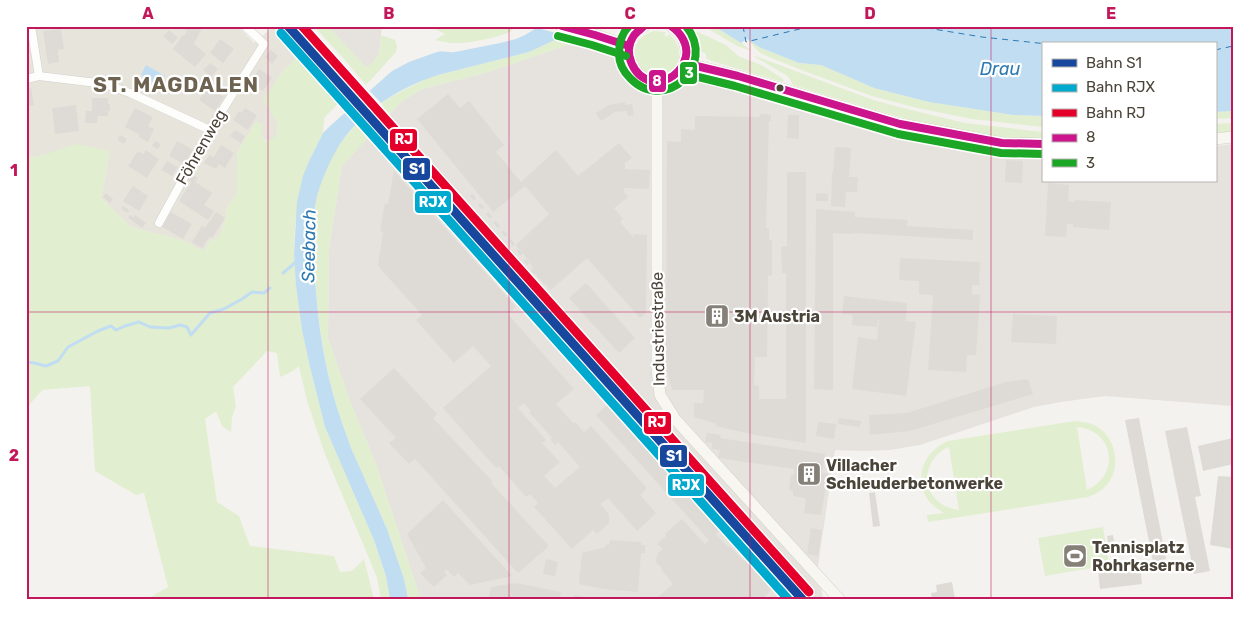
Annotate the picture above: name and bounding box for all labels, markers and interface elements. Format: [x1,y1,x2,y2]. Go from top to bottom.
text: A [142,4,154,23]
text: B [383,4,395,23]
text: C [624,4,636,23]
text: D [864,4,876,23]
text: E [1106,4,1116,23]
legend [1042,42,1216,182]
text: Bahn S1 [1086,54,1142,72]
water label: Drau [980,58,1020,80]
line badge: 3 [679,61,698,85]
text: 3 [684,65,694,82]
line badge: 8 [648,69,667,93]
district label: ST. MAGDALEN [93,72,259,97]
text: 8 [652,73,662,90]
text: Bahn RJX [1086,78,1155,96]
unlabelled marker [775,83,785,93]
text: Bahn RJ [1086,104,1146,122]
street label: Föhrenweg [172,106,230,188]
line badge: RJ [389,128,418,152]
text: 8 [1086,128,1096,146]
text: RJ [395,131,413,148]
text: 3 [1086,154,1095,172]
line badge: S1 [402,157,431,181]
text: 1 [10,161,18,180]
text: S1 [409,161,425,178]
line badge: RJX [414,190,452,214]
text: RJX [419,194,448,211]
water label: Seebach [297,209,321,283]
street label: Industriestraße [648,272,668,386]
building icon: 3M Austria [704,303,730,329]
place label: 3M Austria [734,307,820,326]
line badge: RJ [643,411,672,435]
text: RJ [648,414,666,431]
line badge: S1 [659,444,688,468]
text: 2 [9,446,19,465]
text: S1 [666,448,682,465]
place label: Villacher Schleuderbetonwerke [826,456,1003,493]
building icon: Villacher Schleuderbetonwerke [796,461,822,487]
line badge: RJX [667,473,705,497]
text: RJX [672,477,701,494]
place label: Tennisplatz Rohrkaserne [1092,538,1194,575]
sports icon: Tennisplatz Rohrkaserne [1062,543,1088,569]

